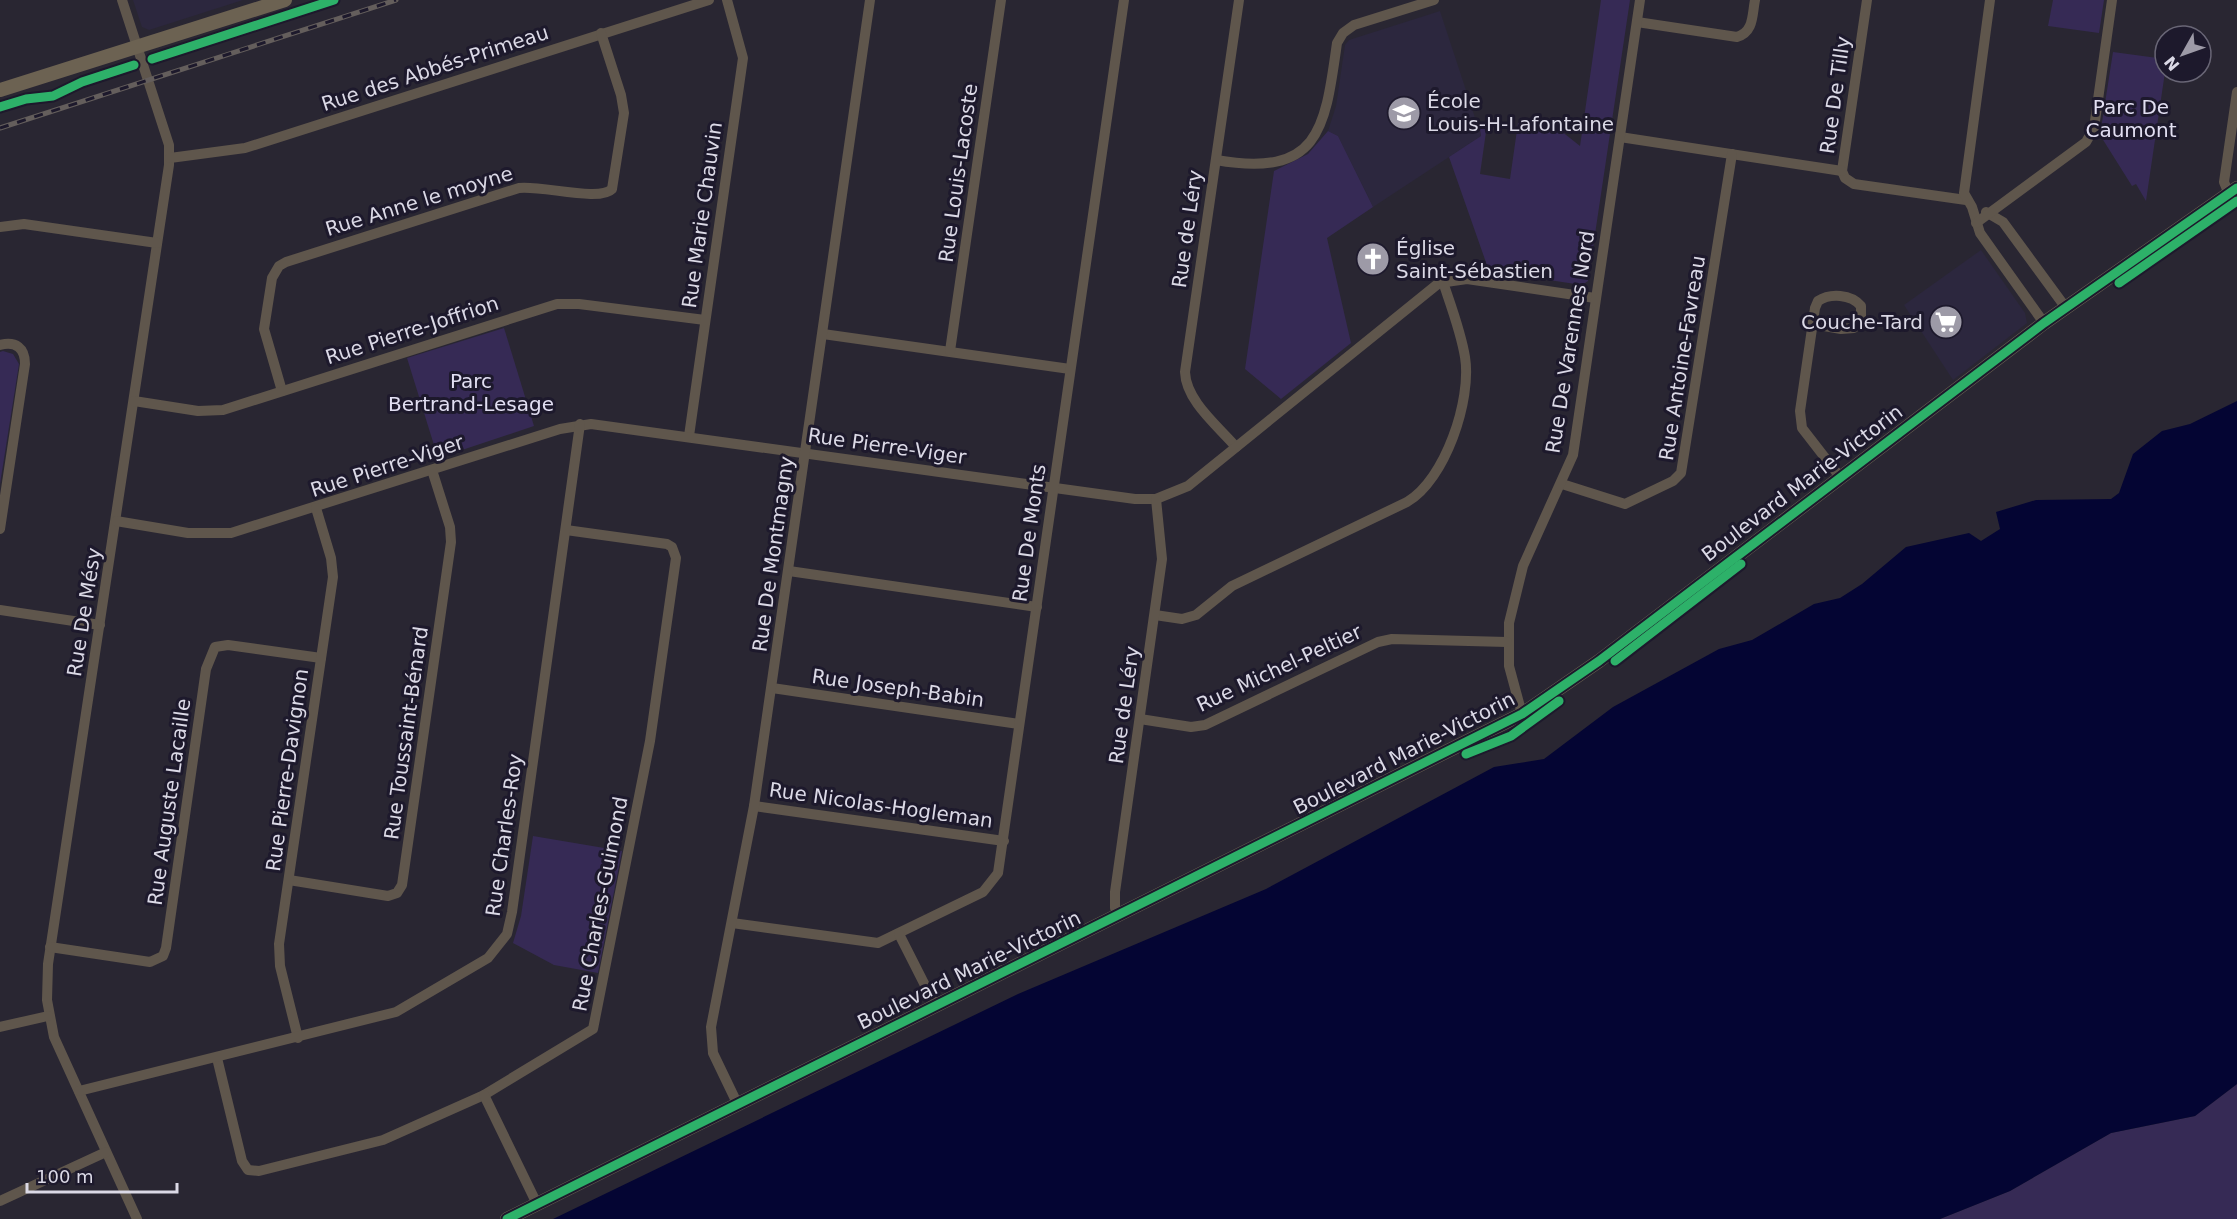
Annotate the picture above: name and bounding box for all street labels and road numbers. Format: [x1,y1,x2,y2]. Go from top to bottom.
street label: Rue des Abbés-Primeau [318,20,552,116]
street label: Rue De Tilly [1815,34,1855,155]
street label: Rue Louis-Lacoste [934,82,982,264]
street label: Rue Marie Chauvin [677,120,727,310]
street label: Rue Anne le moyne [322,161,516,241]
street label: Rue de Léry [1167,168,1207,290]
street label: Rue De Varennes Nord [1541,229,1599,455]
street label: Rue Antoine-Favreau [1654,254,1710,462]
street label: Rue Pierre-Joffrion [322,291,502,369]
street label: Boulevard Marie-Victorin [1697,400,1907,566]
street label: Rue Pierre-Viger [806,423,969,469]
street label: Rue Pierre-Viger [307,430,467,502]
street label: Rue De Montmagny [747,454,799,653]
street label: Rue De Monts [1007,463,1051,603]
street label: Rue De Mésy [62,546,106,678]
street label: Rue Michel-Peltier [1193,619,1366,717]
street label: Rue Toussaint-Bénard [379,625,433,841]
street label: Rue de Léry [1104,644,1144,766]
street label: Rue Joseph-Babin [810,664,986,712]
street label: Rue Pierre-Davignon [261,667,313,873]
street label: Boulevard Marie-Victorin [1289,687,1519,819]
street label: Rue Auguste Lacaille [143,697,195,907]
street label: Rue Charles-Roy [481,752,527,918]
street label: Rue Nicolas-Hogleman [768,777,994,833]
street label: Rue Charles-Guimond [567,794,633,1014]
street label: Boulevard Marie-Victorin [853,905,1085,1035]

